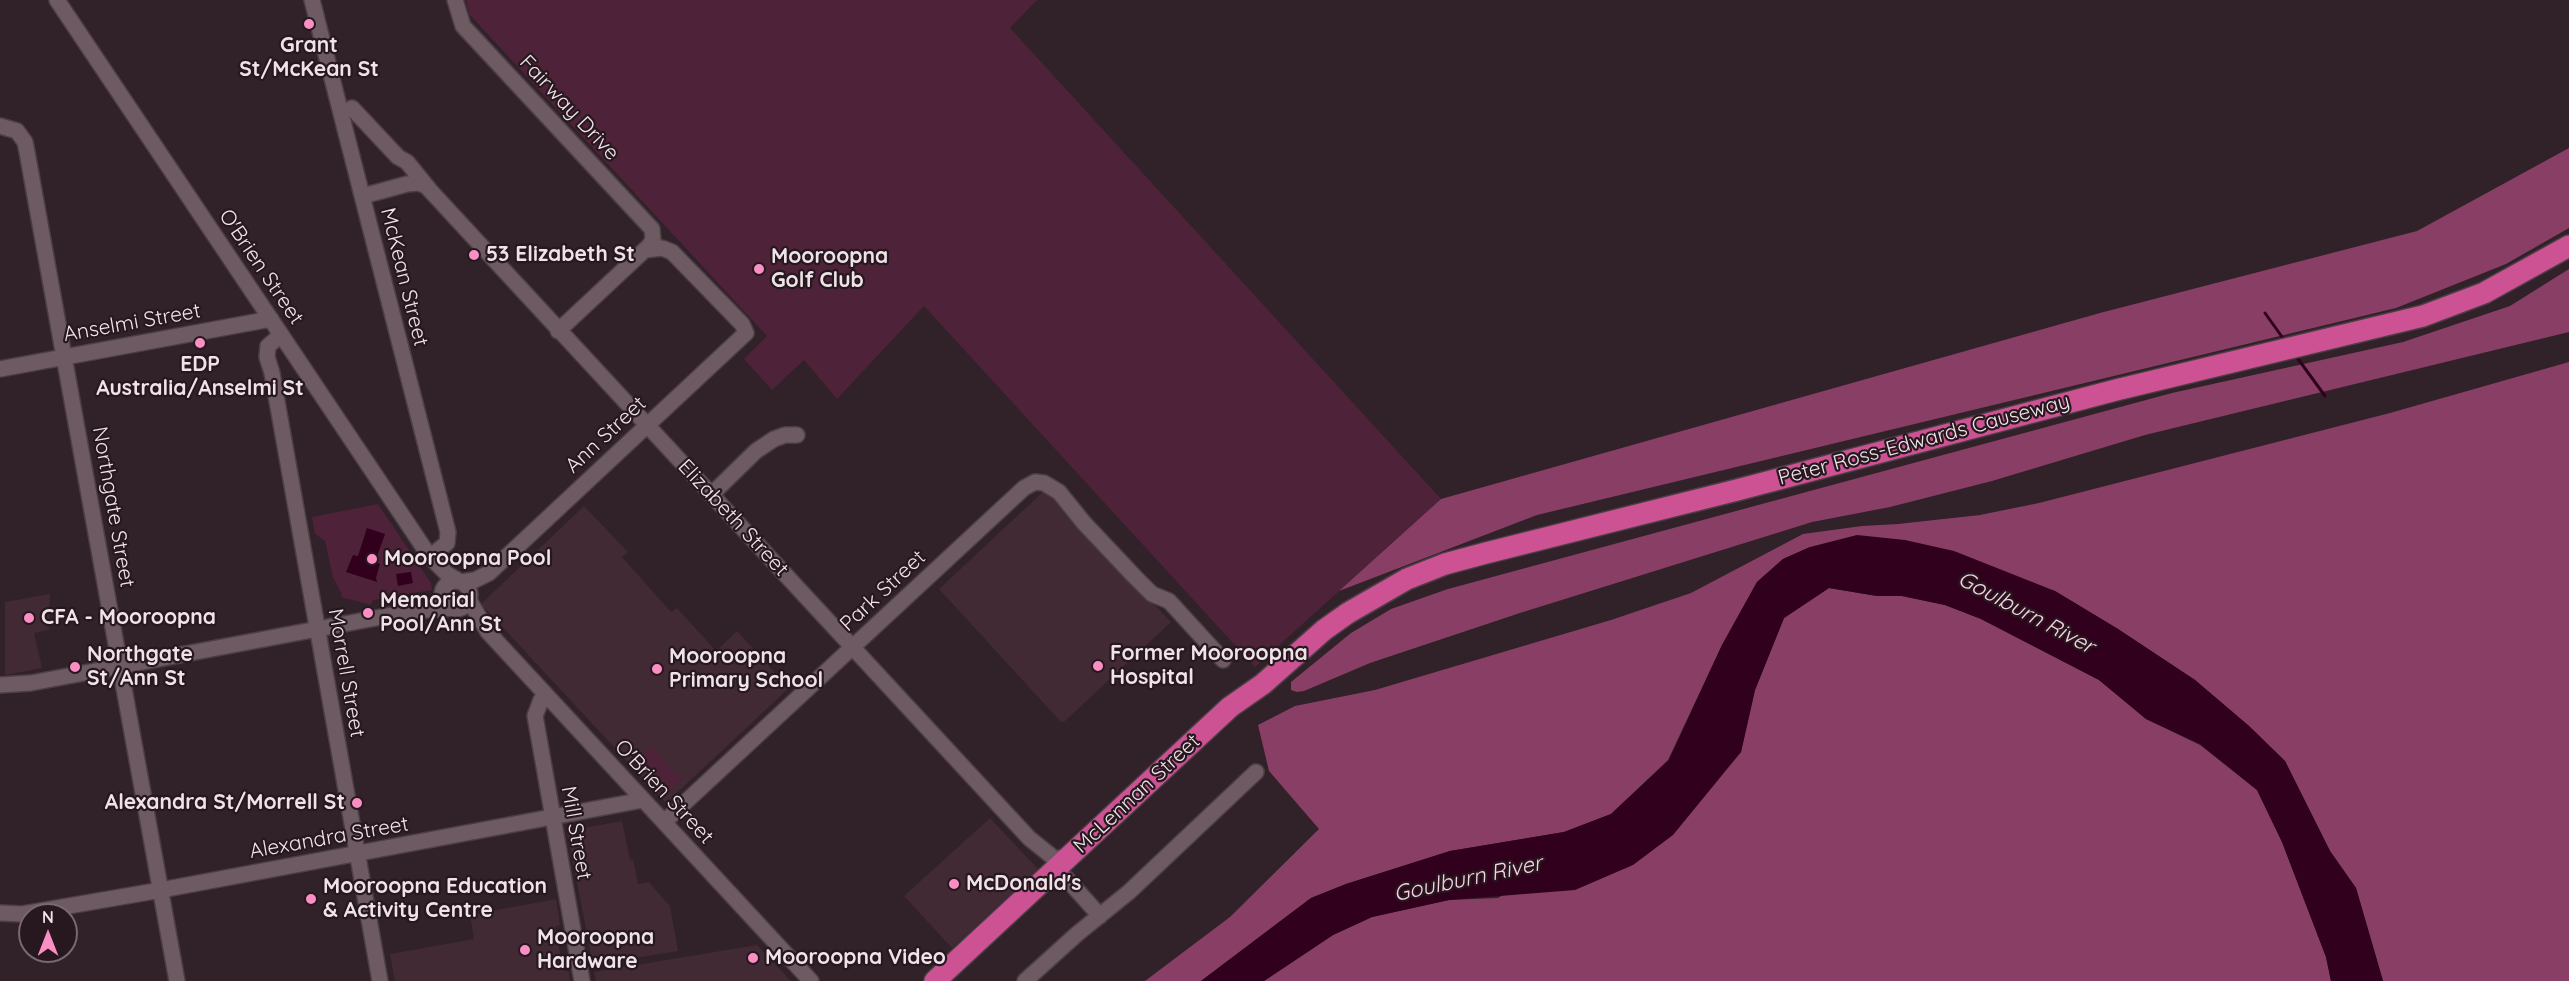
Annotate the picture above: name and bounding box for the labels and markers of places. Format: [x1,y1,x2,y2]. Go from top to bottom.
marker: Grant St/McKean St [302,17,316,31]
place label: Grant St/McKean St [239,33,379,83]
place label: 53 Elizabeth St [486,242,635,268]
place label: Mooroopna Golf Club [771,244,888,294]
marker: 53 Elizabeth St [467,248,481,262]
marker: Mooroopna Golf Club [752,262,766,276]
marker: EDP Australia/Anselmi St [193,336,207,350]
place label: EDP Australia/Anselmi St [96,352,304,402]
place label: Mooroopna Pool [384,546,551,572]
marker: Mooroopna Pool [365,552,379,566]
place label: Memorial Pool/Ann St [380,588,502,638]
place label: CFA - Mooroopna [41,605,216,631]
marker: Memorial Pool/Ann St [361,606,375,620]
marker: CFA - Mooroopna [22,611,36,625]
place label: Former Mooroopna Hospital [1110,641,1308,691]
place label: Northgate St/Ann St [87,642,193,692]
place label: Mooroopna Primary School [669,644,823,694]
marker: Former Mooroopna Hospital [1091,659,1105,673]
marker: Northgate St/Ann St [68,660,82,674]
marker: Mooroopna Primary School [650,662,664,676]
place label: Alexandra St/Morrell St [105,790,345,816]
marker: Alexandra St/Morrell St [350,796,364,810]
place label: McDonald's [966,871,1081,897]
place label: Mooroopna Education & Activity Centre [323,874,547,924]
marker: McDonald's [947,877,961,891]
marker: Mooroopna Education & Activity Centre [304,892,318,906]
place label: Mooroopna Hardware [537,925,654,975]
marker: Mooroopna Hardware [518,943,532,957]
place label: Mooroopna Video [765,945,946,971]
marker: Mooroopna Video [746,951,760,965]

